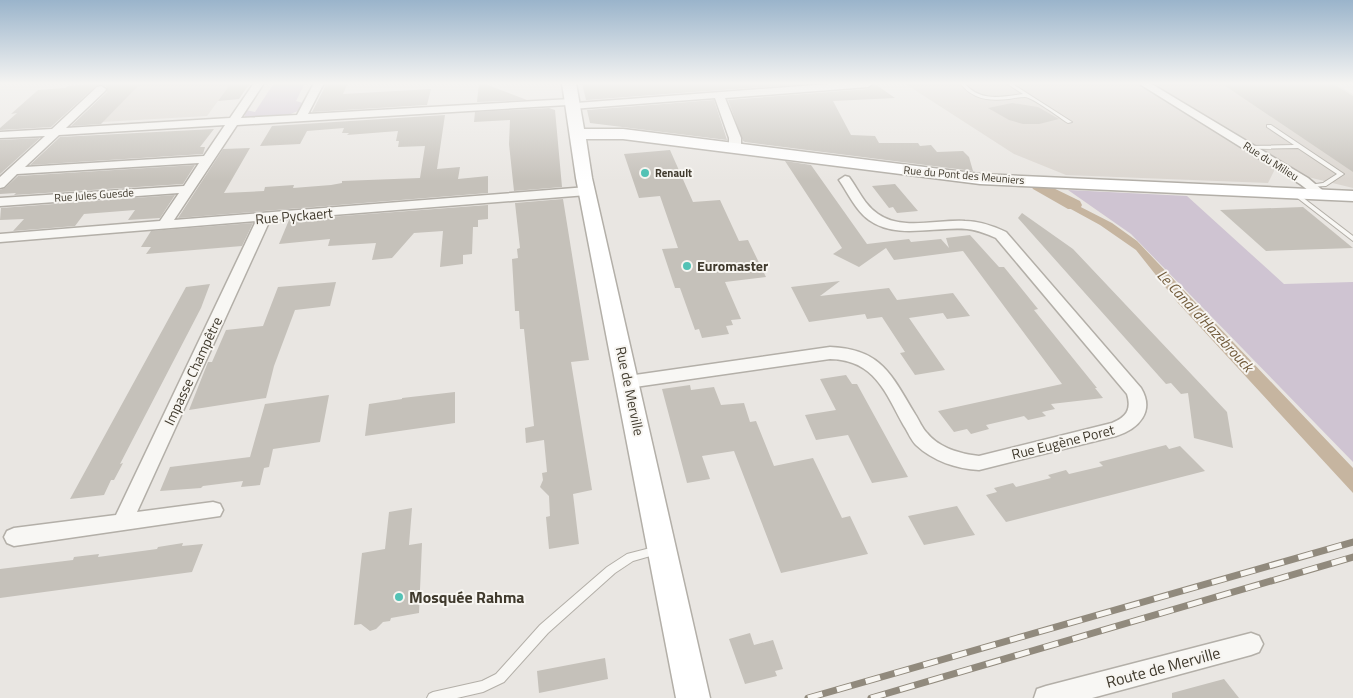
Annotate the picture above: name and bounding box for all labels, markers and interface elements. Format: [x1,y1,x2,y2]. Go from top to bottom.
street label: Rue du Milieu [1240,138,1302,184]
street label: Rue du Pont des Meuniers [903,162,1025,188]
place label: Renault [655,165,692,181]
marker: Renault [639,167,651,179]
street label: Rue Jules Guesde [54,184,135,206]
street label: Rue Pyckaert [254,202,334,229]
place label: Euromaster [697,255,768,276]
marker: Euromaster [681,260,693,272]
water label: Le Canal d'Hazebrouck [1152,264,1261,379]
street label: Impasse Champêtre [158,313,227,429]
street label: Rue de Merville [611,344,650,437]
street label: Rue Eugène Poret [1009,419,1117,464]
place label: Mosquée Rahma [409,585,525,609]
marker: Mosquée Rahma [393,591,405,603]
street label: Route de Merville [1103,640,1223,694]

